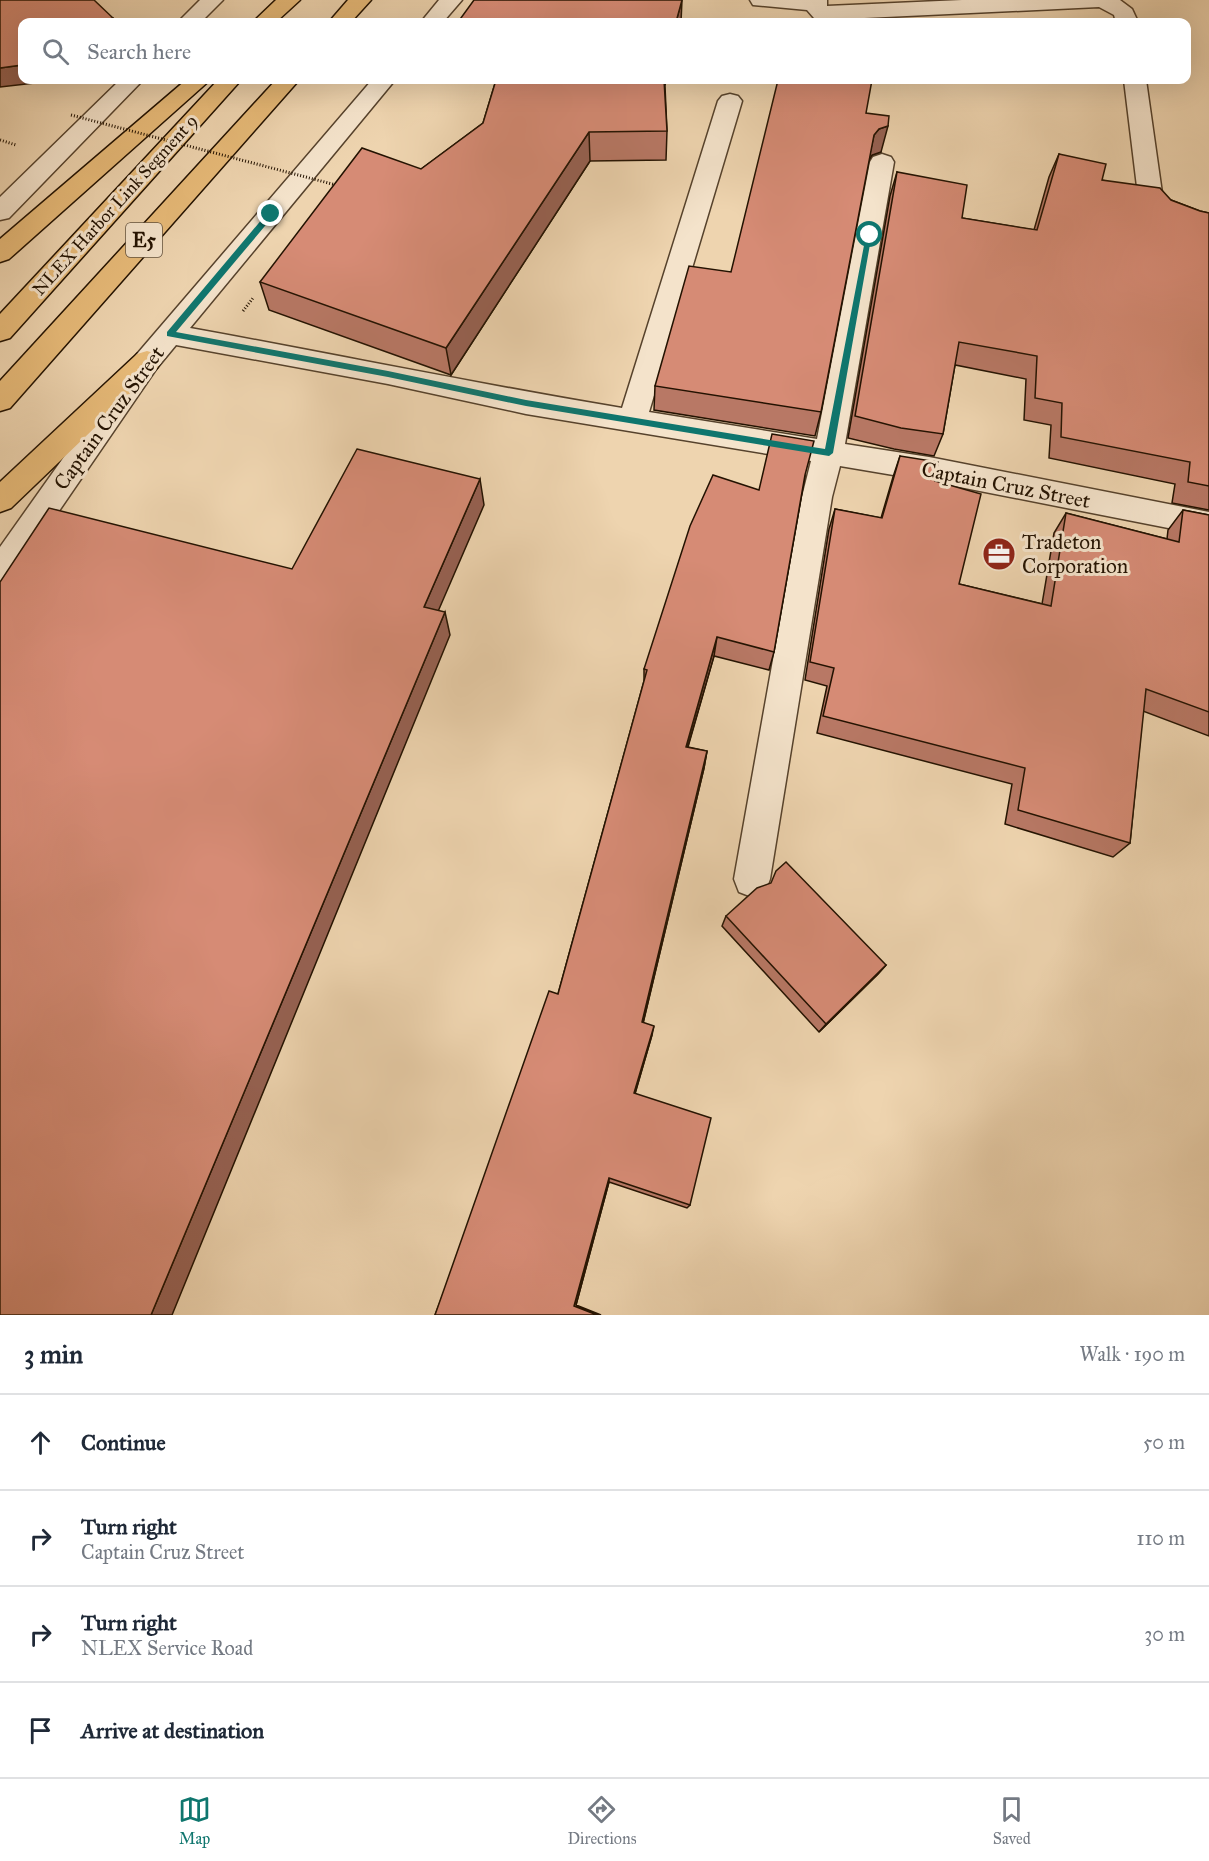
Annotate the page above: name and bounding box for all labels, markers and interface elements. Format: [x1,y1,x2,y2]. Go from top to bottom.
search box [18,18,1191,84]
icon: search [39,35,72,68]
text: Search here [87,38,191,65]
street label: NLEX Harbor Link Segment 9 [28,110,203,301]
route end [257,200,283,226]
route start [856,221,882,247]
road number: E5 [126,223,162,257]
street label: Captain Cruz Street [48,341,170,495]
street label: Captain Cruz Street [919,456,1093,514]
place label: Tradeton Corporation [1022,529,1128,579]
office icon: Tradeton Corporation [981,536,1017,572]
text: 3 min [24,1338,83,1370]
text: Walk · 190 m [1080,1342,1185,1366]
icon: ahead [24,1426,57,1459]
text: Continue [81,1429,166,1456]
text: 50 m [1143,1430,1185,1454]
text: Turn right [81,1513,177,1540]
icon: right [24,1522,57,1555]
text: 110 m [1137,1526,1185,1550]
text: Captain Cruz Street [81,1540,244,1564]
text: Turn right [81,1609,177,1636]
icon: right [24,1618,57,1651]
text: 30 m [1144,1622,1185,1646]
text: NLEX Service Road [81,1636,253,1660]
icon: arrive [24,1714,57,1747]
text: Arrive at destination [81,1717,264,1744]
tab: Map [178,1793,211,1848]
tab: Directions [567,1793,636,1848]
tab: Saved [993,1793,1031,1848]

